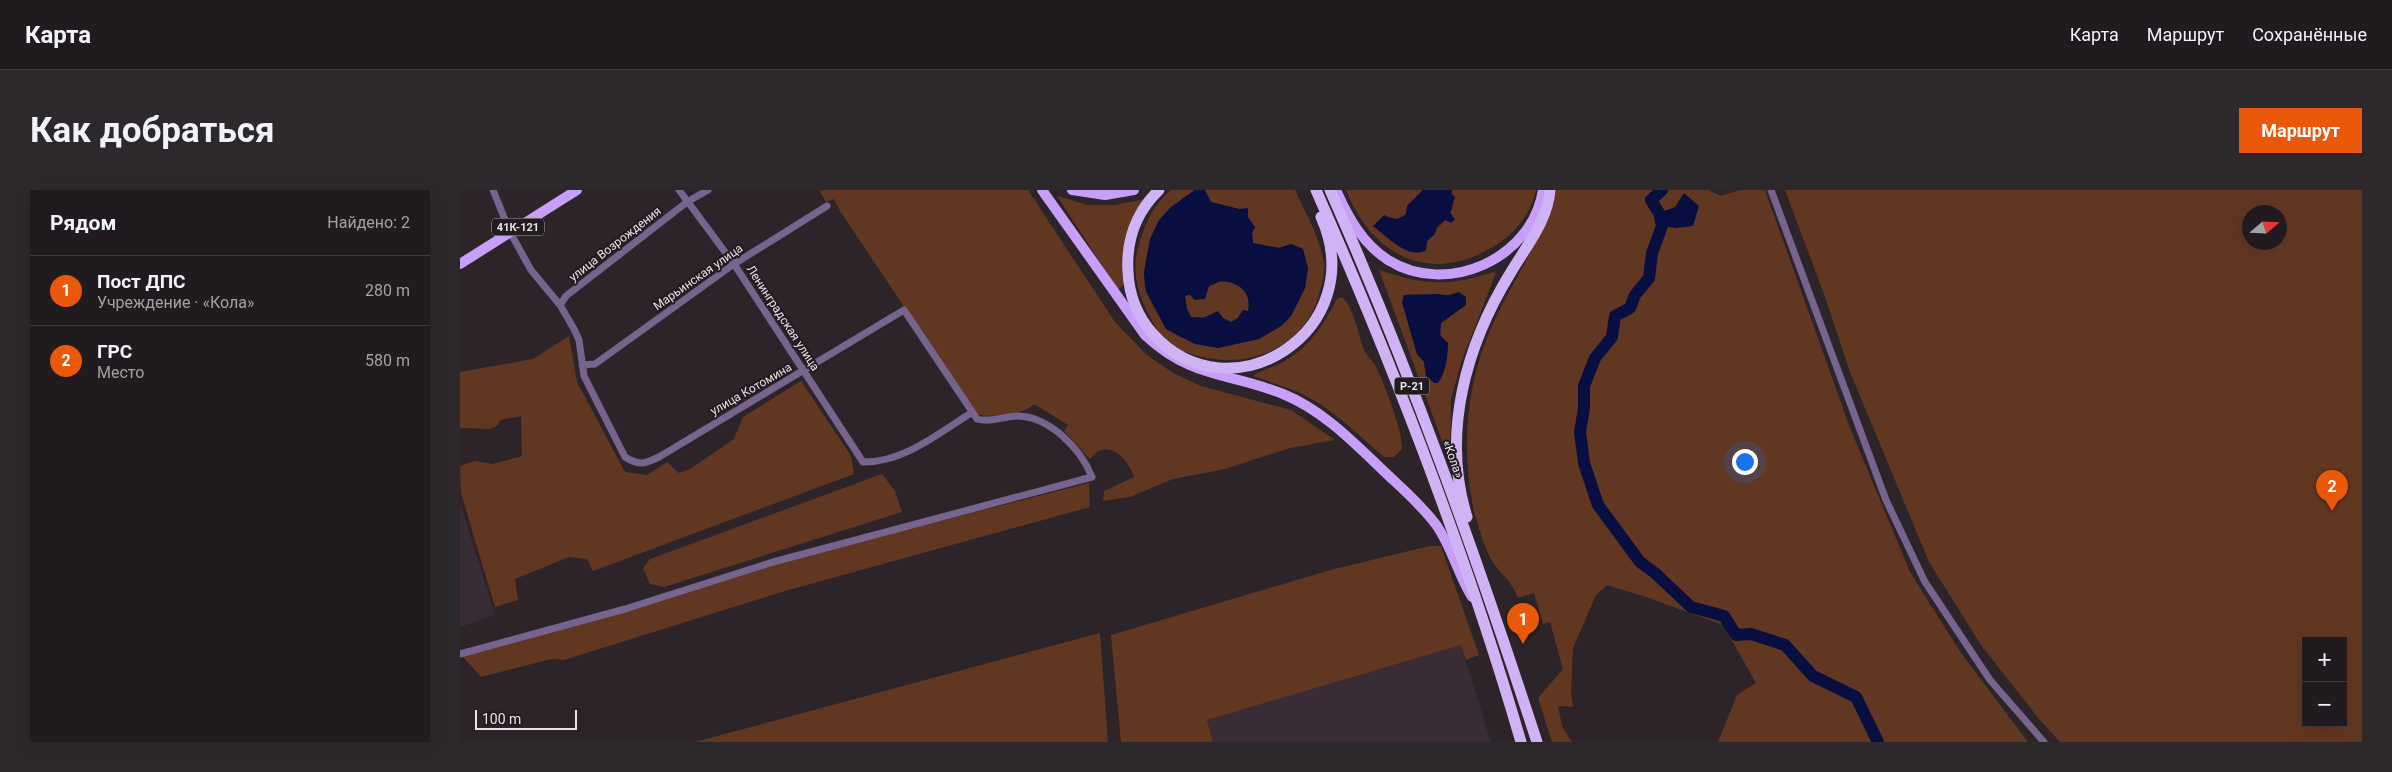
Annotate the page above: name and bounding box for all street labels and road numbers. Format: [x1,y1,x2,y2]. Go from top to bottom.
street label: улица Возрождения [566,204,664,284]
road number: 41К-121 [492,218,544,236]
street label: Марьинская улица [651,241,745,313]
street label: Ленинградская улица [744,263,822,373]
street label: улица Котомина [708,360,794,418]
road number: Р-21 [1394,378,1430,395]
street label: «Кола» [1440,438,1466,480]

